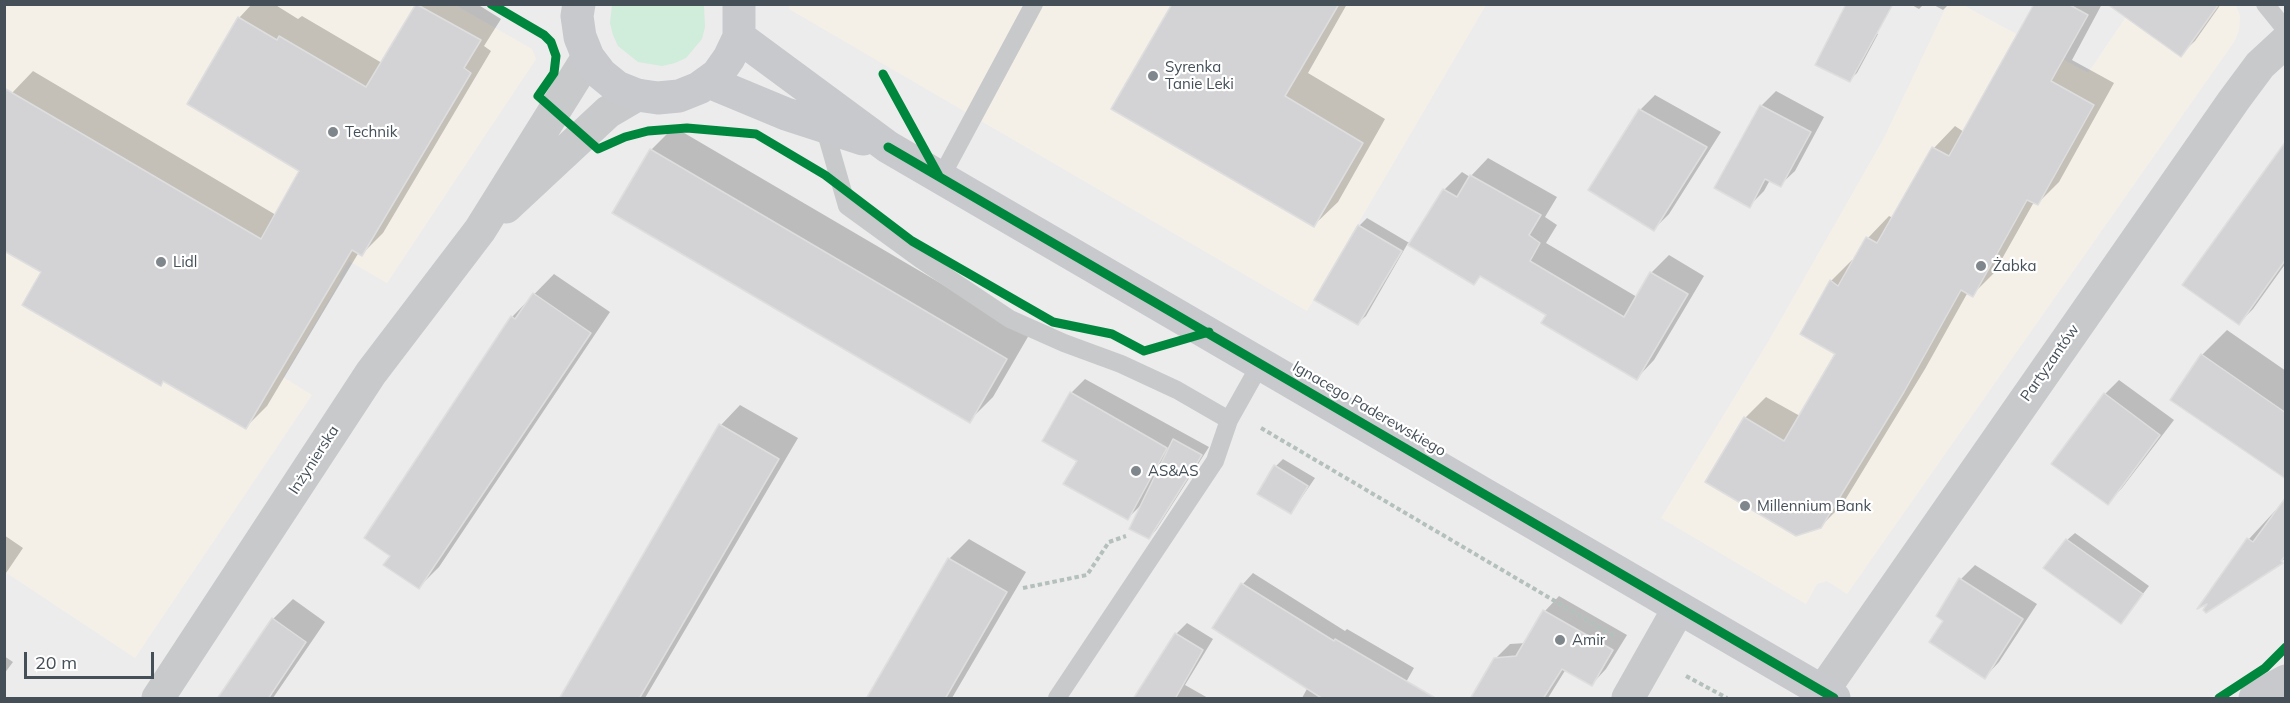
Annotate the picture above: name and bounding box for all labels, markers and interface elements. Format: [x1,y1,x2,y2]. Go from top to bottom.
place label: Syrenka Tanie Leki [1165,58,1234,93]
marker: Syrenka Tanie Leki [1146,69,1160,83]
place label: Technik [345,123,397,141]
marker: Technik [326,125,340,139]
place label: Lidl [173,253,197,271]
marker: Lidl [154,255,168,269]
place label: Żabka [1993,257,2036,275]
marker: Żabka [1974,259,1988,273]
street label: Partyzantów [2017,321,2083,405]
street label: Ignacego Paderewskiego [1289,358,1449,460]
street label: Inżynierska [285,422,343,498]
place label: AS&AS [1148,462,1199,480]
marker: AS&AS [1129,464,1143,478]
place label: Millennium Bank [1757,497,1871,515]
marker: Millennium Bank [1738,499,1752,513]
place label: Amir [1572,631,1605,649]
marker: Amir [1553,633,1567,647]
scale bar [27,640,158,678]
text: 20 m [35,651,77,674]

